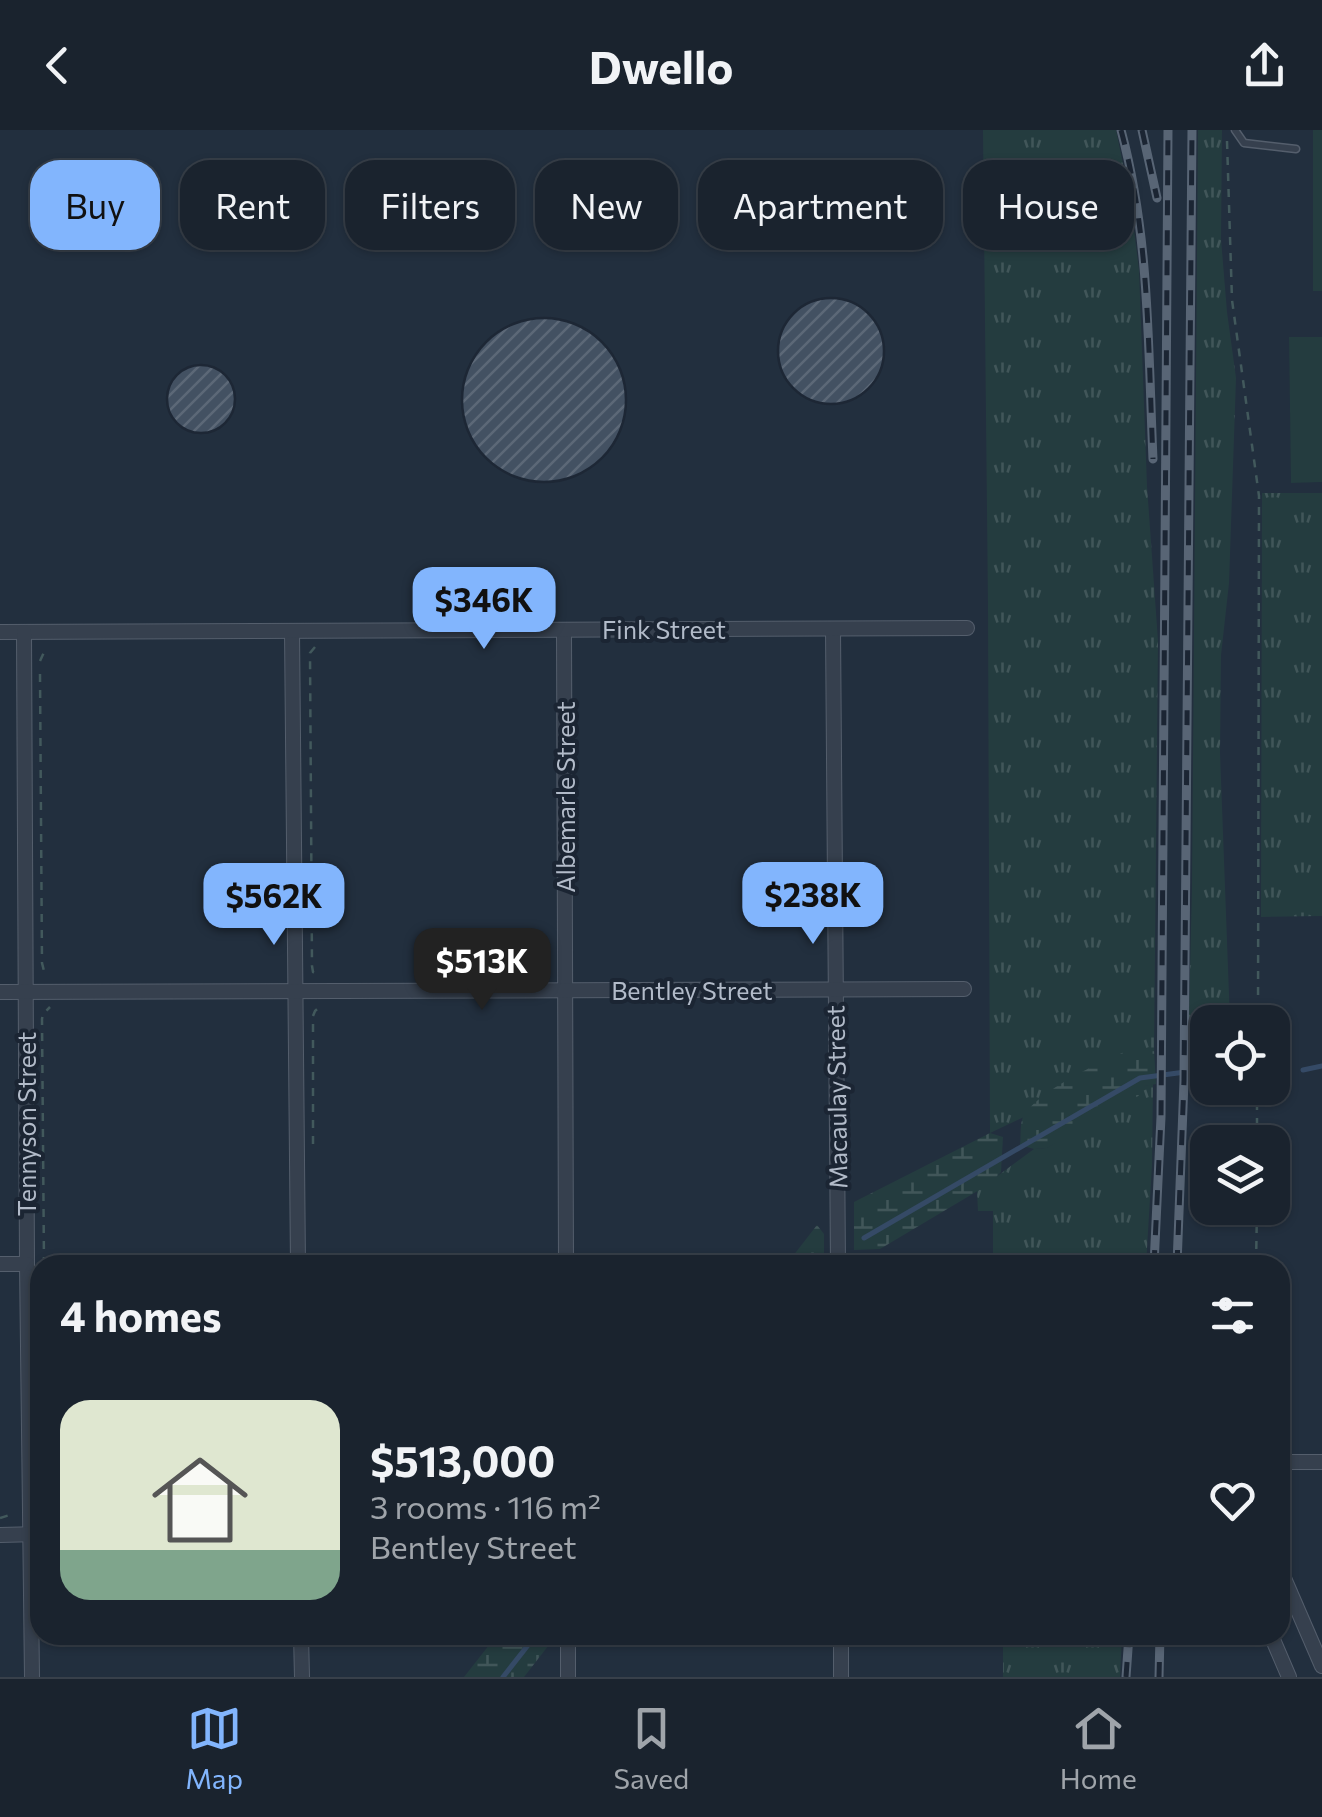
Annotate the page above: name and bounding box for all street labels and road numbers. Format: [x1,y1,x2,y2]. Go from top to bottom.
street label: Fink Street [602,614,726,644]
street label: Albemarle Street [550,701,580,893]
street label: Bentley Street [611,975,773,1005]
street label: Macaulay Street [819,1005,853,1189]
street label: Tennyson Street [11,1032,41,1216]

